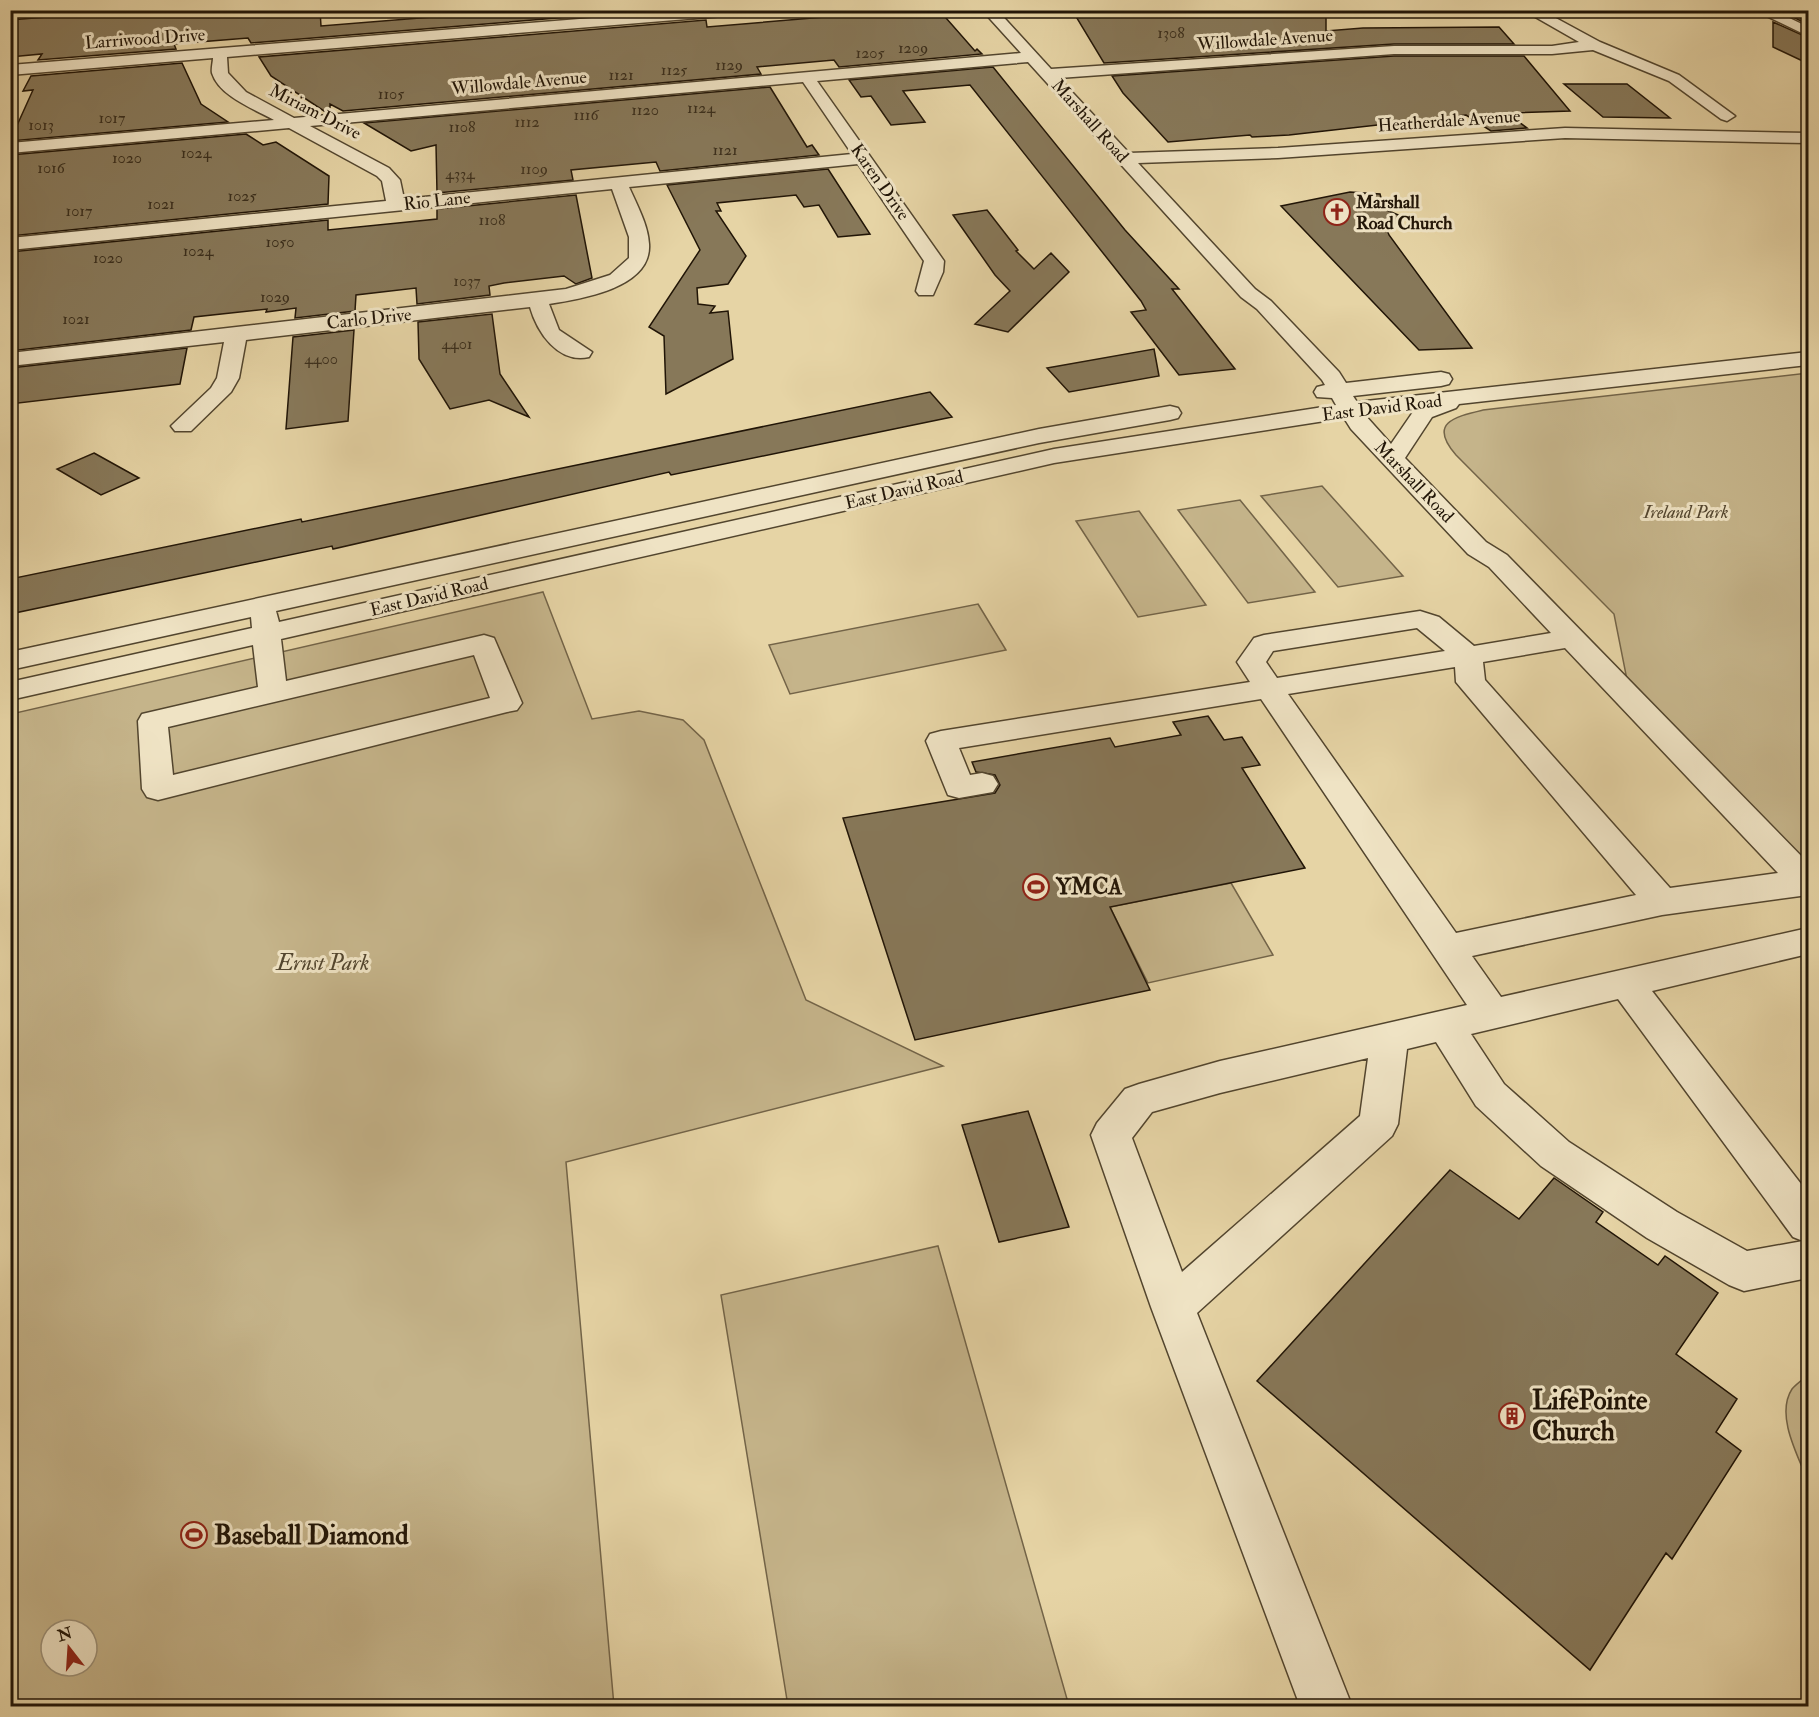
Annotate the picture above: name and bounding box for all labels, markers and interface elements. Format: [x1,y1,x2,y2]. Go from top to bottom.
street label: Larriwood Drive [84,23,206,55]
house number: 1308 [1157,23,1185,43]
street label: Willowdale Avenue [1195,24,1334,56]
house number: 1209 [898,38,928,58]
house number: 1205 [855,43,885,63]
house number: 1129 [715,55,743,75]
house number: 1125 [661,60,687,80]
house number: 1121 [608,65,634,85]
street label: Willowdale Avenue [449,66,588,100]
street label: Marshall Road [1046,74,1134,168]
street label: Miriam Drive [265,79,365,145]
house number: 1105 [378,84,404,104]
house number: 1124 [687,98,716,118]
house number: 1120 [631,100,659,120]
house number: 1116 [573,105,600,125]
street label: Heatherdale Avenue [1377,105,1522,137]
house number: 1017 [99,108,126,128]
house number: 1112 [514,112,540,132]
house number: 1013 [28,115,54,135]
house number: 1108 [448,117,476,137]
street label: Karen Drive [845,139,915,225]
house number: 1121 [712,140,738,160]
house number: 1024 [181,143,213,163]
house number: 1020 [112,148,142,168]
house number: 1016 [37,158,66,178]
house number: 1109 [520,159,548,179]
house number: 4334 [445,164,476,184]
house number: 1025 [228,186,256,206]
street label: Rio Lane [402,186,472,216]
place label: Marshall Road Church [1355,191,1453,235]
house number: 1021 [147,194,175,214]
church icon: Marshall Road Church [1322,197,1352,227]
house number: 1017 [66,201,93,221]
house number: 1108 [478,210,506,230]
house number: 1050 [266,232,294,252]
house number: 1024 [183,241,215,261]
house number: 1020 [93,248,123,268]
house number: 1037 [453,271,481,291]
house number: 1029 [260,287,290,307]
street label: Carlo Drive [325,303,413,335]
house number: 1021 [62,309,90,329]
house number: 4401 [441,334,473,354]
house number: 4400 [304,349,338,369]
street label: East David Road [1321,389,1443,427]
street label: Marshall Road [1369,436,1459,528]
street label: East David Road [843,465,966,515]
park label: Ireland Park [1642,501,1729,524]
street label: East David Road [368,572,491,622]
sports icon: YMCA [1021,872,1051,902]
place label: YMCA [1055,873,1123,901]
park label: Ernst Park [275,949,369,977]
place label: LifePointe Church [1532,1384,1648,1448]
building icon: LifePointe Church [1497,1401,1527,1431]
place label: Baseball Diamond [214,1519,409,1552]
sports icon: Baseball Diamond [179,1520,209,1550]
north arrow [39,1618,99,1678]
text: N [54,1623,75,1647]

